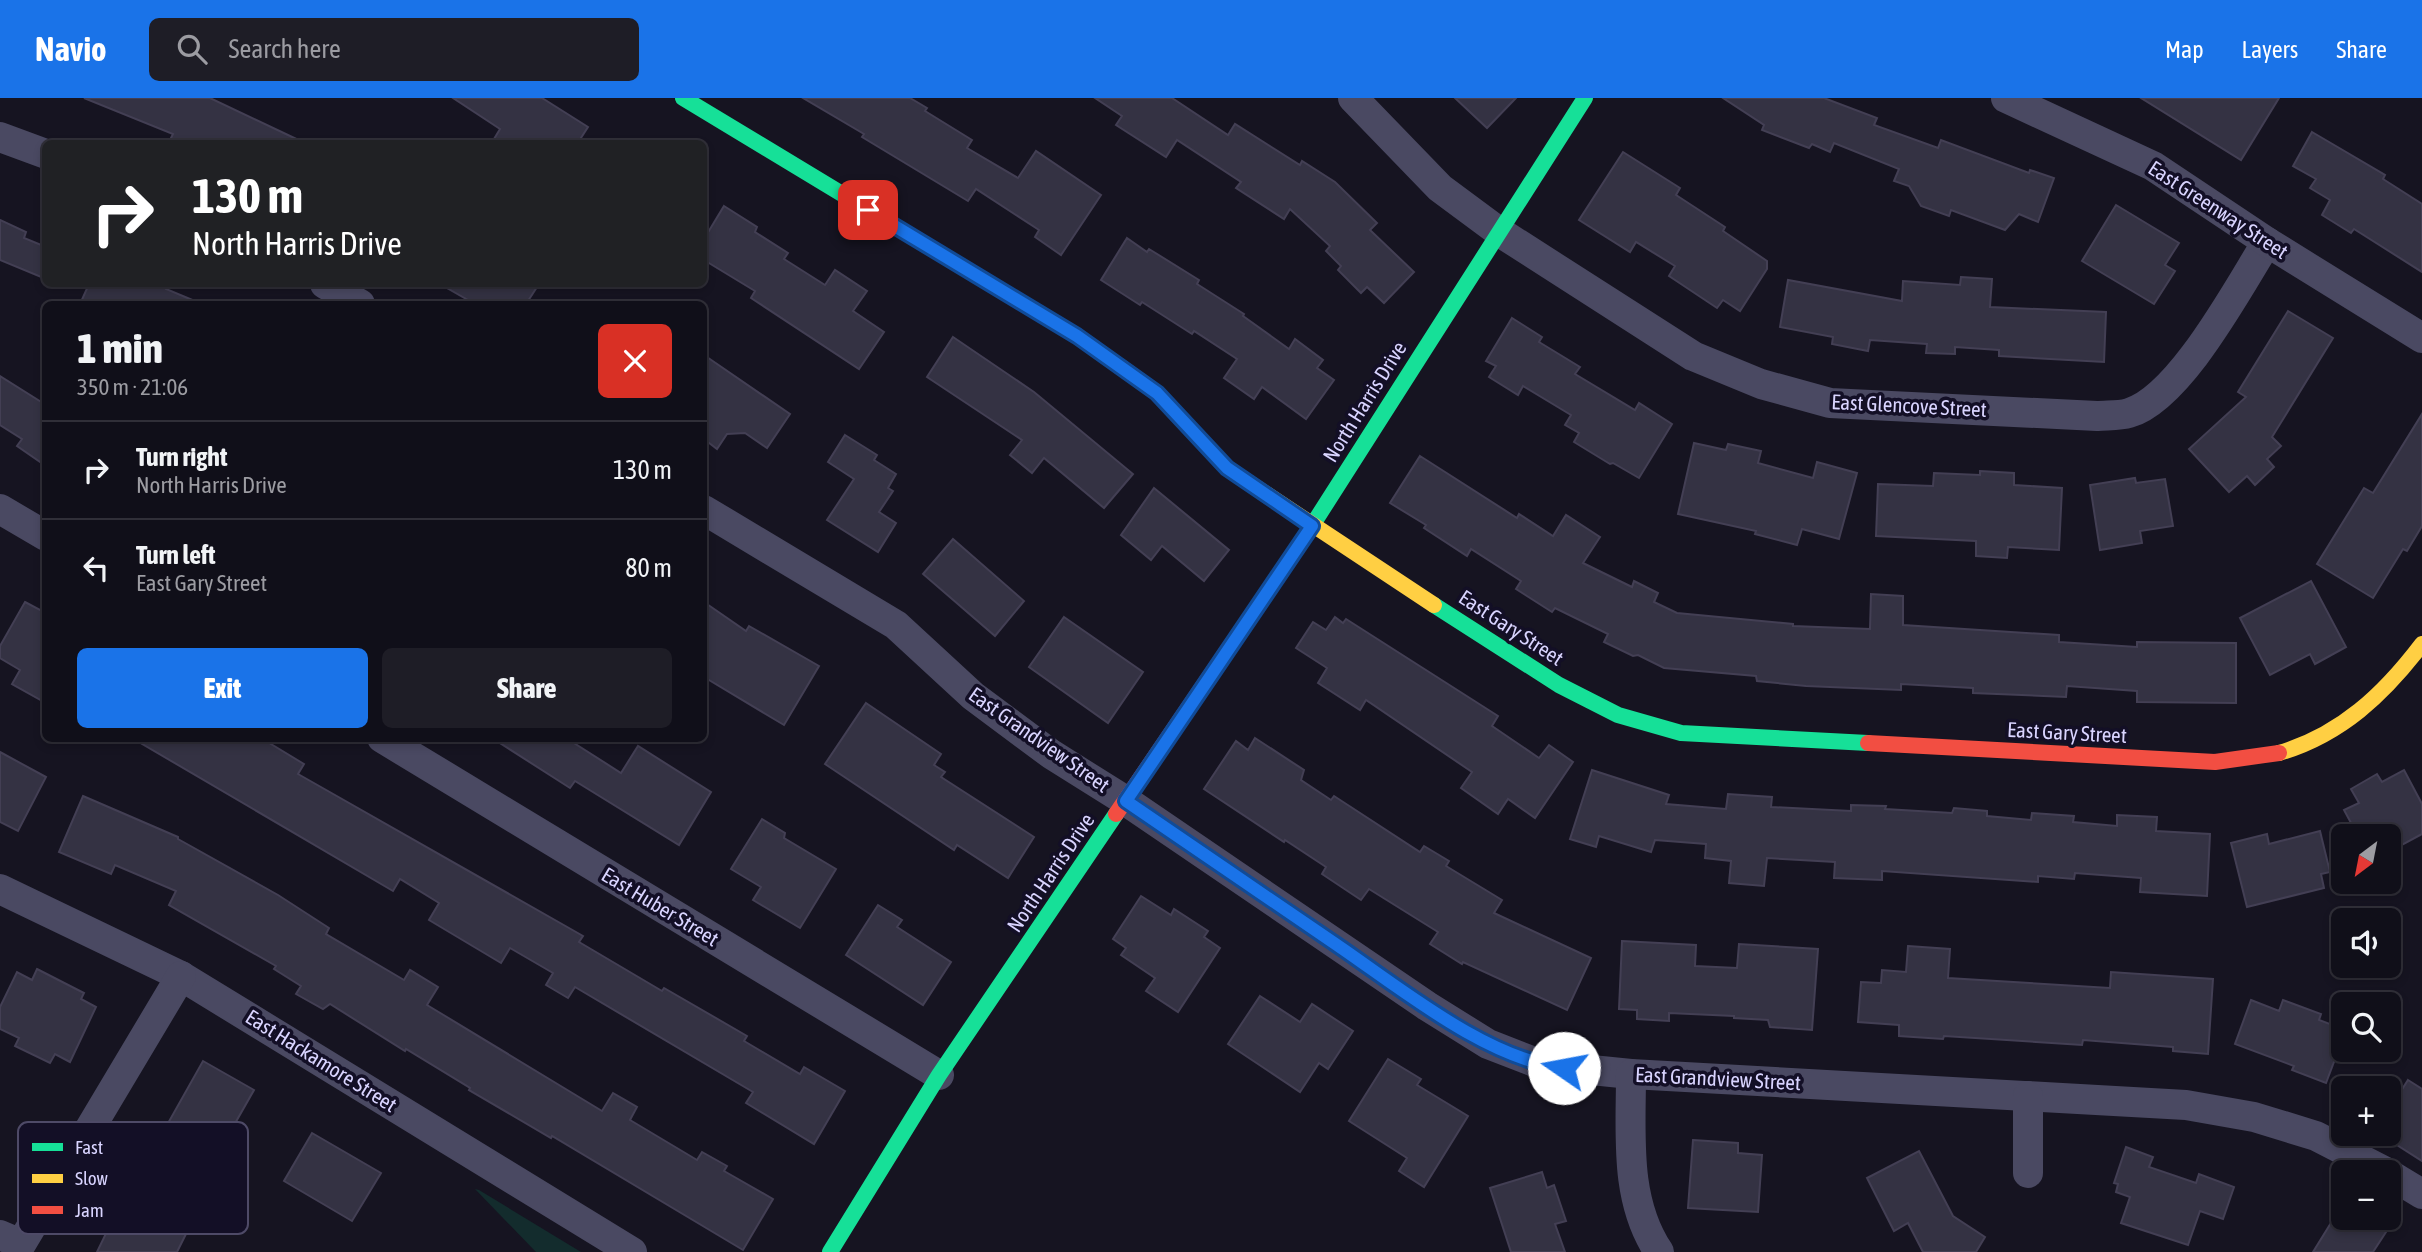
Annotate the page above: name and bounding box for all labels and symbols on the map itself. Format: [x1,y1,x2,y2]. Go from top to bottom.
street label: East Greenway Street [2144,155,2293,263]
pin [838,180,898,240]
street label: North Harris Drive [1318,337,1411,466]
street label: East Glencove Street [1831,389,1987,421]
street label: East Gary Street [1455,584,1568,670]
street label: East Grandview Street [965,682,1115,797]
street label: East Gary Street [2007,717,2127,747]
street label: North Harris Drive [1002,809,1099,936]
north arrow [2331,824,2401,894]
street label: East Huber Street [598,862,723,950]
street label: East Hackamore Street [242,1004,401,1116]
position arrow [1527,1031,1601,1105]
street label: East Grandview Street [1634,1062,1802,1094]
legend [18,1122,248,1234]
text: Fast [75,1136,103,1158]
text: Slow [75,1167,109,1189]
text: Jam [75,1199,104,1221]

